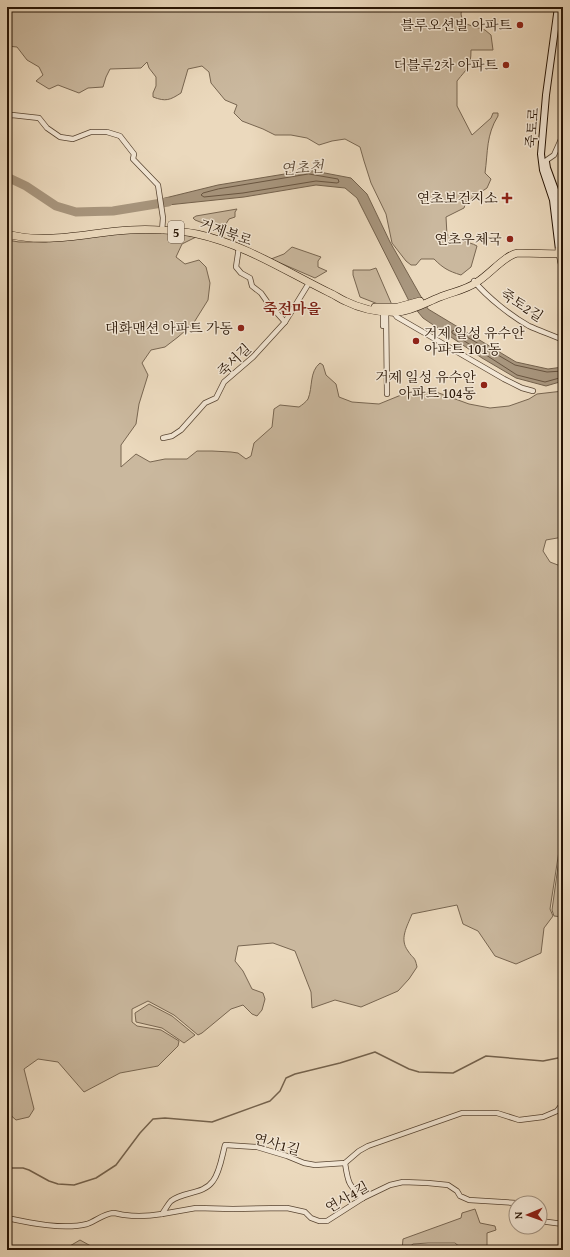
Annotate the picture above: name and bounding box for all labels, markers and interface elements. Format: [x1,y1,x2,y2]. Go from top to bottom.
place label: 블루오션빌 아파트 [401,15,512,35]
marker: 블루오션빌 아파트 [515,20,525,30]
place label: 더블루2차 아파트 [394,55,498,75]
marker: 더블루2차 아파트 [501,60,511,70]
street label: 죽토로 [521,107,543,149]
water label: 연초천 [280,155,326,179]
place label: 연초보건지소 [417,188,498,208]
marker: 연초보건지소 [501,192,513,204]
street label: 거제북로 [197,214,255,250]
road number: 5 [168,221,184,243]
place label: 연초우체국 [434,229,502,249]
marker: 연초우체국 [505,234,515,244]
street label: 죽토2길 [497,284,547,326]
district label: 죽전마을 [263,298,321,319]
place label: 대화맨션 아파트 가동 [105,318,233,338]
marker: 대화맨션 아파트 가동 [236,323,246,333]
place label: 거제 일성 유수안 아파트 101동 [424,323,525,359]
marker: 거제 일성 유수안 아파트 101동 [411,336,421,346]
street label: 죽서길 [212,339,256,381]
place label: 거제 일성 유수안 아파트 104동 [375,367,476,403]
marker: 거제 일성 유수안 아파트 104동 [479,380,489,390]
street label: 연사1길 [252,1128,302,1160]
street label: 연사4길 [322,1177,372,1217]
north arrow [508,1195,548,1235]
text: N [510,1211,526,1219]

